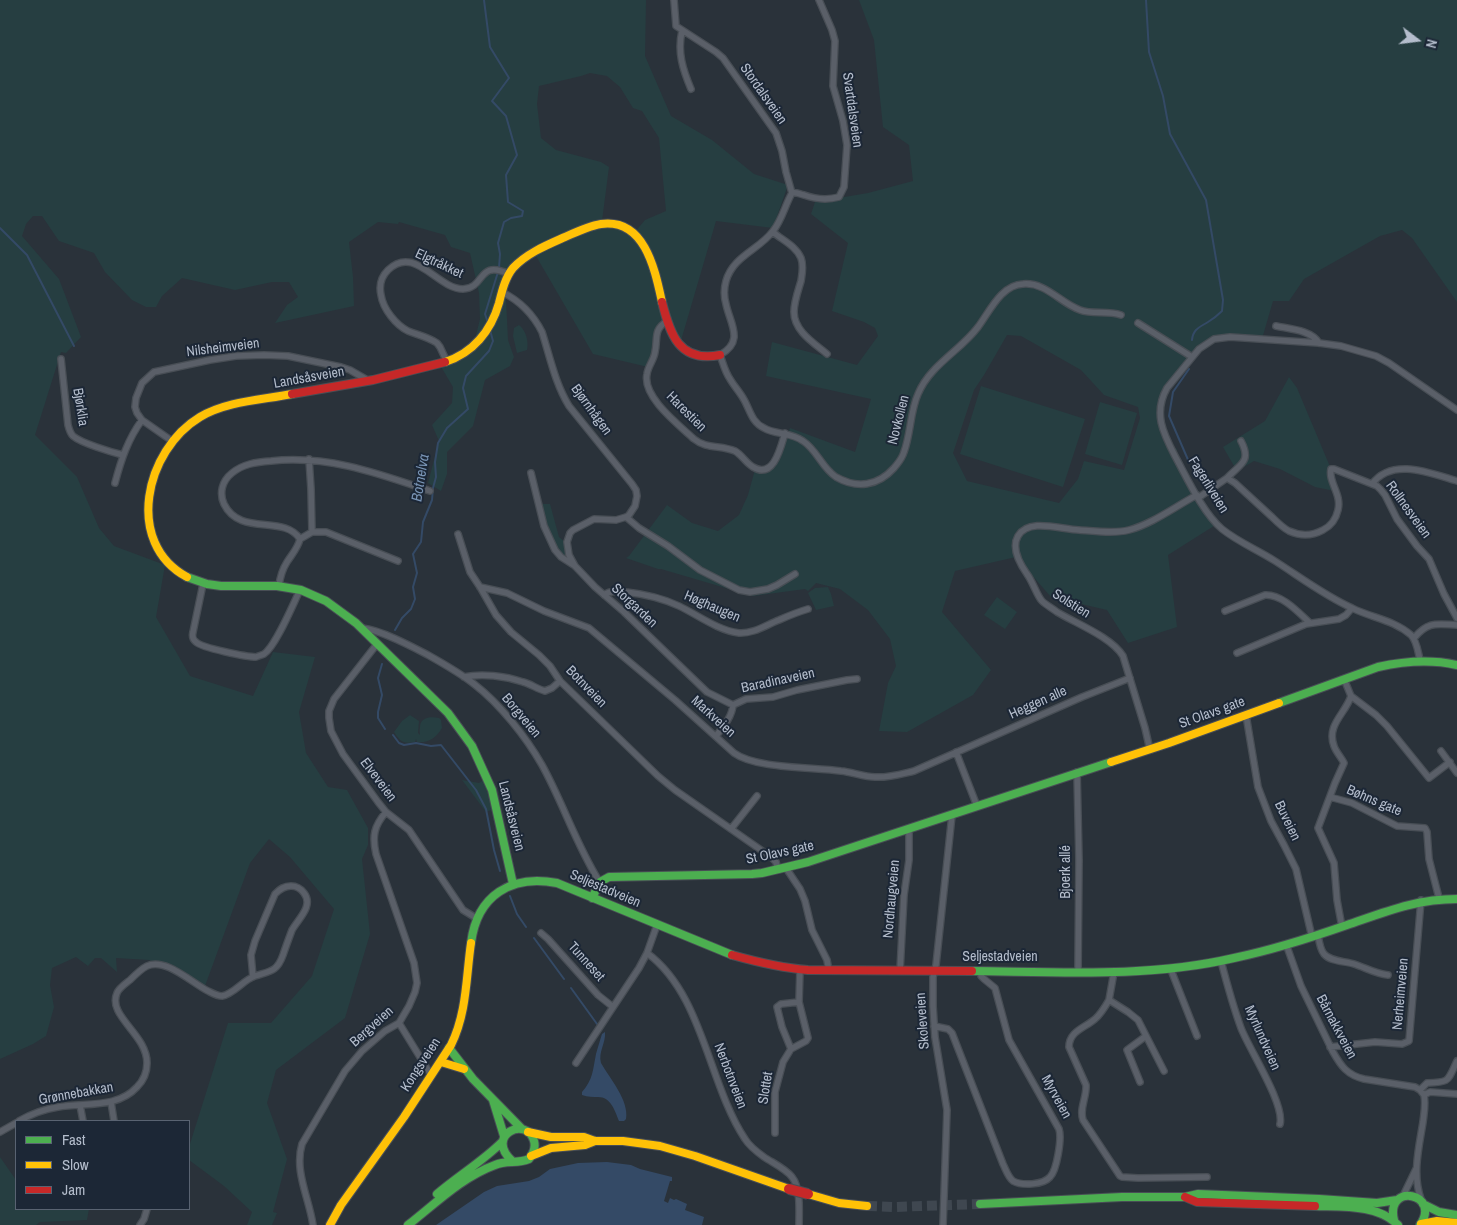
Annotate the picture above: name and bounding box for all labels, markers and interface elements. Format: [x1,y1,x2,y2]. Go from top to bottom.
north arrow [1392,15,1442,65]
text: N [1422,38,1441,50]
street label: Stordalsveien [736,60,790,128]
street label: Svartdalsveien [838,71,866,149]
street label: Elgtråkket [412,246,466,282]
street label: Nilsheimveien [186,335,260,361]
street label: Landsåsveien [272,364,346,392]
street label: Bjørnhågen [567,381,615,439]
street label: Bjørklia [69,387,91,427]
street label: Harestien [662,388,710,436]
street label: Novkollen [885,394,913,446]
water label: Botnelva [408,453,434,503]
street label: Fagerliveien [1184,454,1232,516]
street label: Rollnesveien [1382,478,1434,542]
street label: Storgarden [608,580,660,632]
street label: Solstien [1049,586,1093,622]
street label: Høghaugen [681,588,743,626]
street label: Botnveien [562,663,610,711]
street label: Baradinaveien [740,665,816,697]
street label: Heggen alle [1007,683,1069,723]
street label: Borgveien [498,691,544,741]
street label: Markveien [687,693,739,741]
street label: St Olavs gate [1177,693,1247,733]
street label: Elveveien [356,755,400,805]
street label: Landsåsveien [494,779,528,853]
street label: Bøhns gate [1344,782,1404,820]
street label: Buveien [1270,798,1304,844]
street label: St Olavs gate [745,838,815,868]
street label: Bjoerk allé [1058,845,1074,899]
street label: Nordhaugveien [880,859,904,939]
street label: Seljestadveien [567,867,643,911]
street label: Tunneset [564,939,608,985]
street label: Seljestadveien [962,949,1038,965]
street label: Nerheimveien [1389,957,1413,1031]
street label: Skoleveien [913,992,933,1050]
street label: Bårnakkveien [1312,992,1360,1062]
street label: Bergveien [347,1003,397,1051]
street label: Myrlundveien [1240,1003,1284,1073]
street label: Kongsveien [397,1035,445,1095]
street label: Nerbotnveien [710,1041,750,1111]
street label: Slottet [755,1071,777,1105]
street label: Myrveien [1037,1072,1075,1122]
street label: Grønnebakkan [37,1079,115,1109]
legend [15,1120,190,1210]
text: Fast [62,1129,85,1150]
text: Slow [62,1154,89,1175]
text: Jam [62,1179,85,1200]

